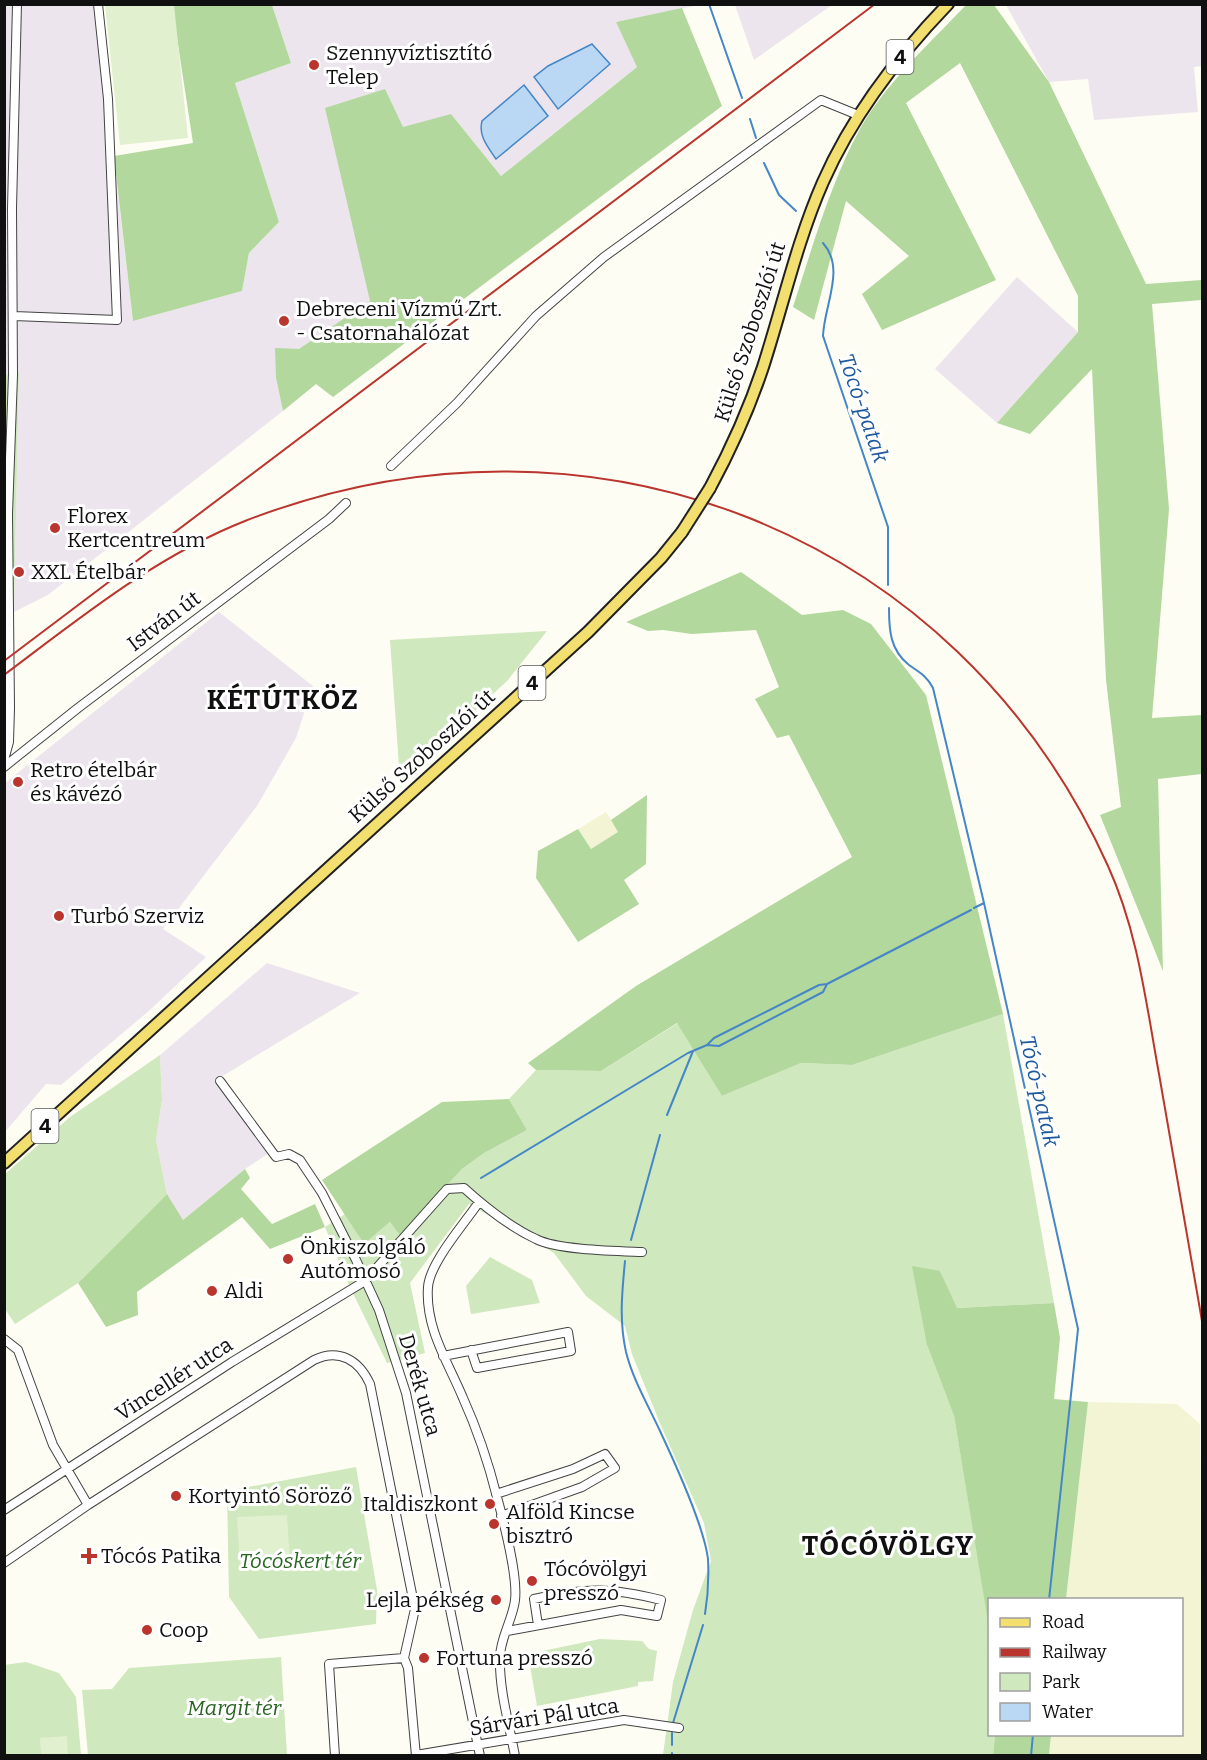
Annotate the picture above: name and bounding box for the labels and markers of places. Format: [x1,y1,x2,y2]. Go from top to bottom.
place label: Szennyvíztisztító Telep [326,40,492,90]
marker: Szennyvíztisztító Telep [307,58,321,72]
place label: Debreceni Vízmű Zrt. - Csatornahálózat [296,296,502,346]
marker: Debreceni Vízmű Zrt. - Csatornahálózat [277,314,291,328]
place label: Florex Kertcentreum [67,503,205,553]
marker: Florex Kertcentreum [48,521,62,535]
place label: XXL Ételbár [31,559,146,585]
marker: XXL Ételbár [12,565,26,579]
place label: Retro ételbár és kávézó [30,757,157,807]
marker: Retro ételbár és kávézó [11,775,25,789]
place label: Turbó Szerviz [71,903,204,929]
marker: Turbó Szerviz [52,909,66,923]
place label: Önkiszolgáló Autómosó [300,1234,426,1284]
marker: Önkiszolgáló Autómosó [281,1252,295,1266]
place label: Aldi [224,1278,263,1304]
marker: Aldi [205,1284,219,1298]
place label: Kortyintó Söröző [188,1483,352,1509]
marker: Kortyintó Söröző [169,1489,183,1503]
place label: Italdiszkont [363,1491,478,1517]
marker: Italdiszkont [483,1497,497,1511]
place label: Alföld Kincse bisztró [506,1499,635,1549]
marker: Alföld Kincse bisztró [487,1517,501,1531]
place label: Tócós Patika [101,1543,222,1569]
marker: Tócós Patika [82,1549,96,1563]
place label: Tócóvölgyi presszó [544,1556,647,1606]
marker: Tócóvölgyi presszó [525,1574,539,1588]
place label: Lejla pékség [366,1587,484,1613]
marker: Lejla pékség [489,1593,503,1607]
place label: Coop [159,1617,209,1643]
marker: Coop [140,1623,154,1637]
place label: Fortuna presszó [436,1645,593,1671]
marker: Fortuna presszó [417,1651,431,1665]

